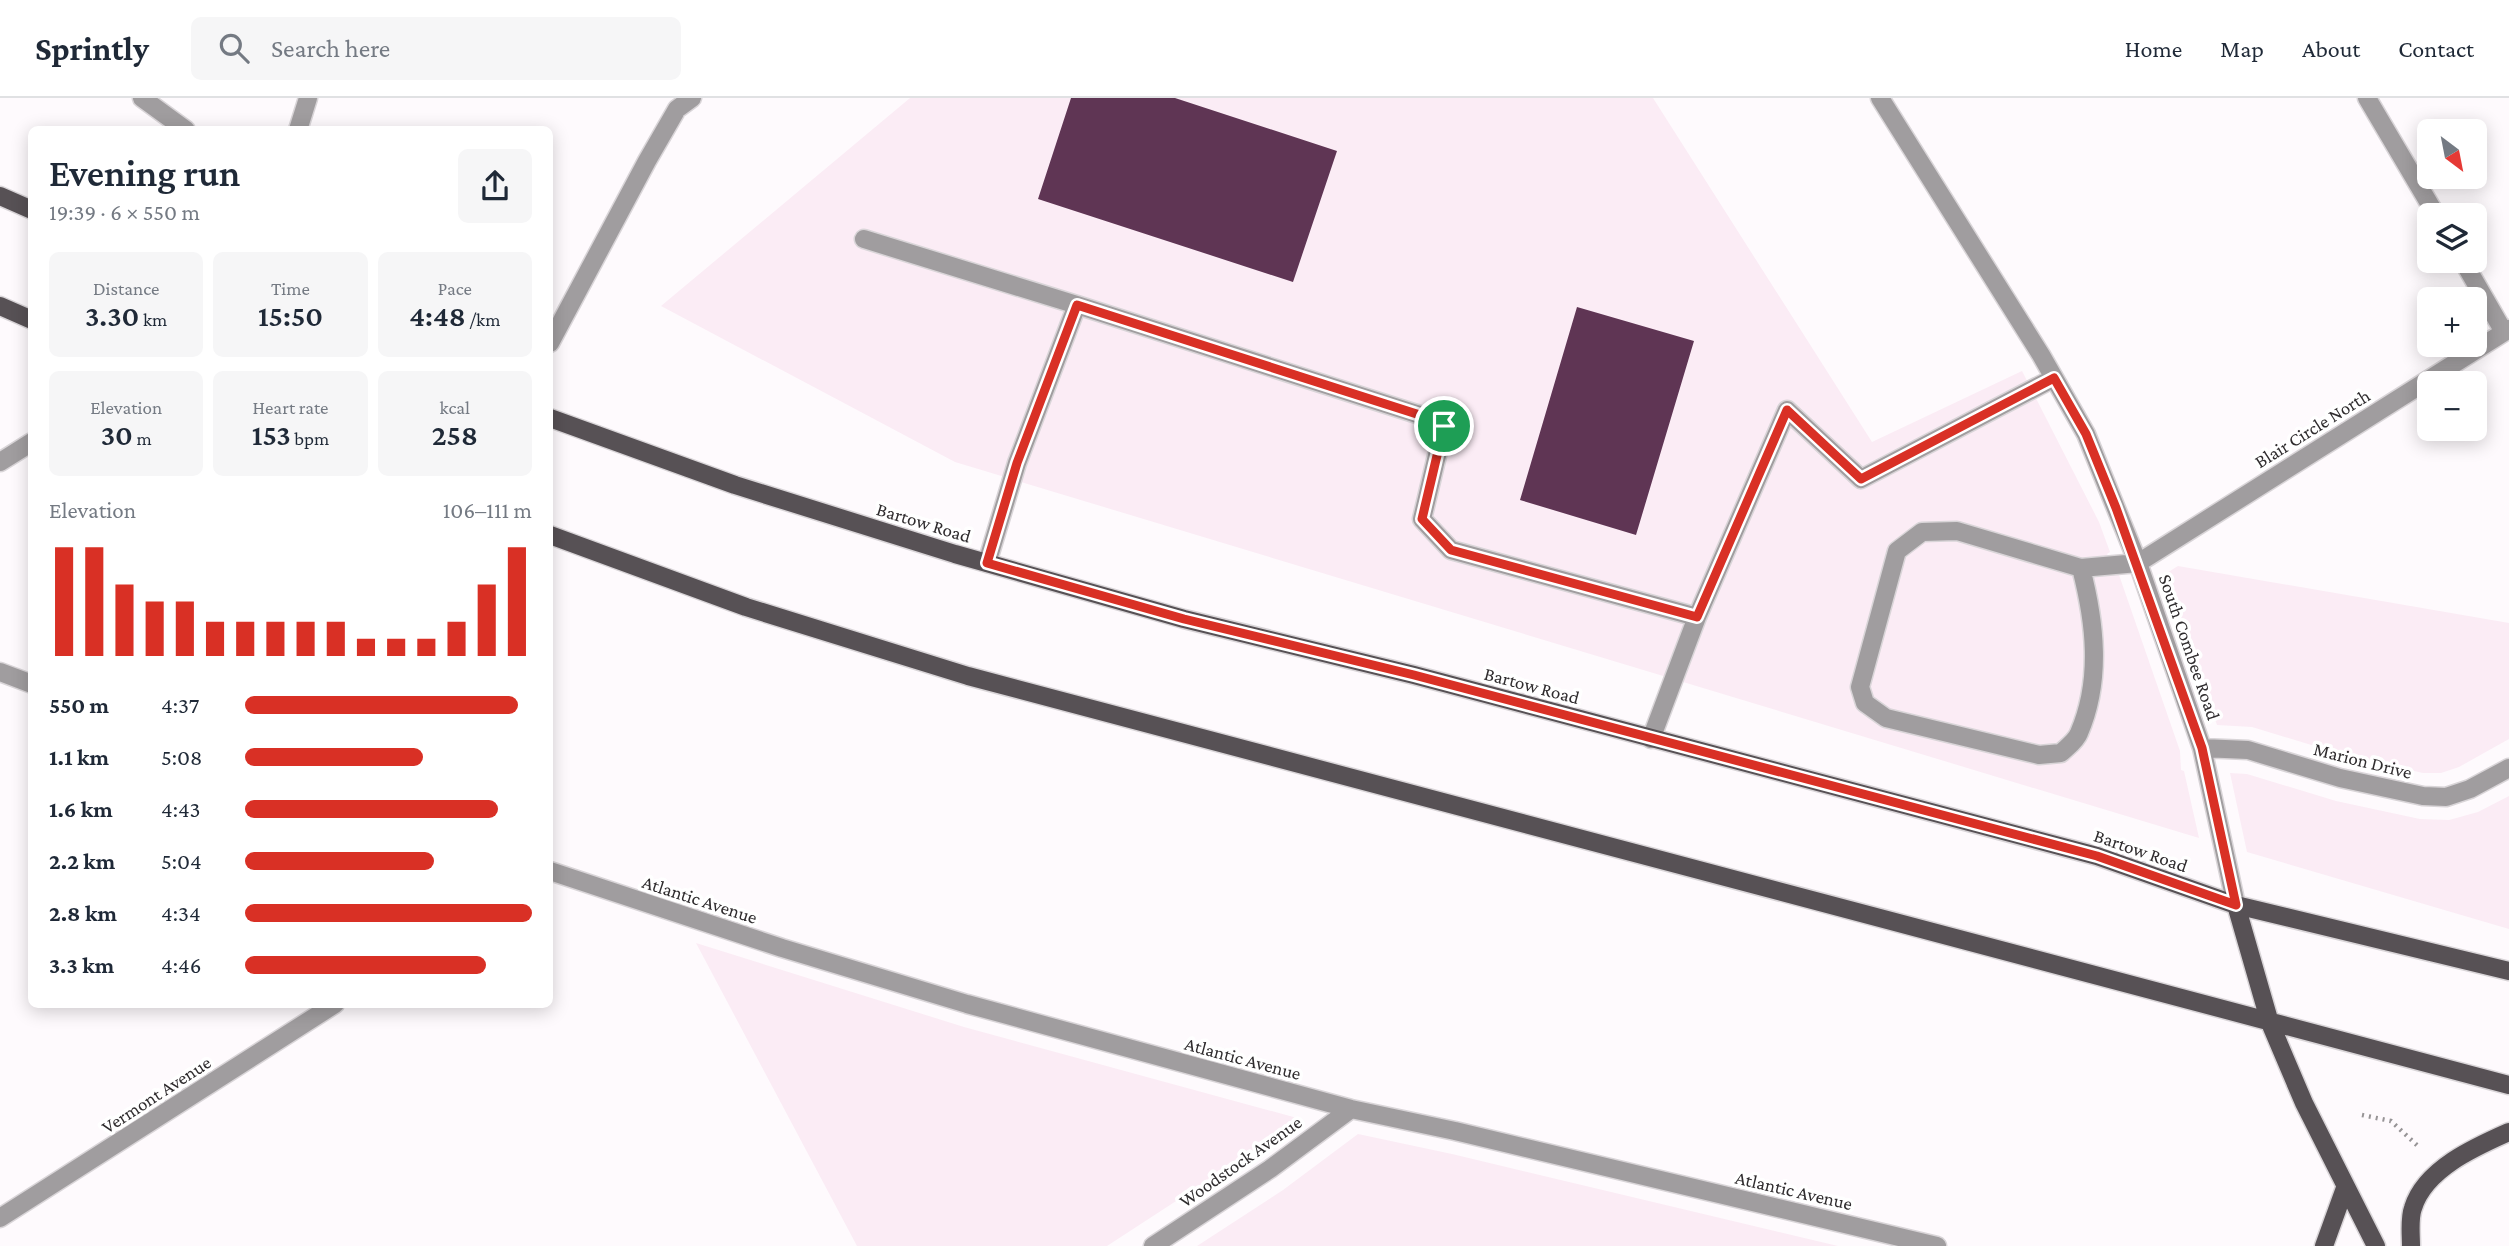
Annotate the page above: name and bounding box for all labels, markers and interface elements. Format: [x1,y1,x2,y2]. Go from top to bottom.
search box [191,17,681,80]
icon: search [215,29,253,67]
text: Sprintly [35,30,149,67]
text: Search here [271,34,390,63]
text: Home [2125,35,2182,62]
text: Map [2220,35,2264,62]
text: About [2302,35,2360,62]
text: Contact [2398,35,2474,62]
north arrow [2417,119,2487,189]
map controls [2417,119,2487,441]
button: share [458,149,532,223]
text: Evening run [49,152,240,194]
text: 19:39 · 6 × 550 m [49,199,200,225]
button: layers [2417,203,2487,273]
text: Distance [93,278,159,299]
text: Time [271,278,310,299]
text: Pace [438,278,472,299]
button: + [2417,287,2487,357]
text: 3.30 [85,299,139,332]
text: 15:50 [258,299,323,332]
text: 4:48 [409,299,466,332]
text: km [139,309,167,330]
text: /km [466,309,500,330]
button: − [2417,371,2487,441]
street label: Blair Circle North [2251,385,2374,472]
pin [1414,396,1474,456]
text: Elevation [90,397,162,418]
text: Heart rate [253,397,328,418]
text: kcal [440,397,470,418]
icon: arrive [1425,407,1463,445]
text: 30 [101,418,133,451]
text: 153 [252,418,291,451]
text: 258 [432,418,478,451]
text: m [133,428,152,449]
text: bpm [291,428,329,449]
text: Elevation [49,497,136,523]
text: 106–111 m [443,497,532,523]
street label: Bartow Road [874,498,974,547]
street label: South Combee Road [2155,572,2224,723]
street label: Bartow Road [1482,663,1582,708]
text: 550 m [49,692,109,718]
text: 4:37 [161,692,199,718]
street label: Marion Drive [2311,738,2414,783]
text: 1.1 km [49,744,109,770]
text: 5:08 [161,744,203,770]
text: 1.6 km [49,796,113,822]
text: 4:43 [161,796,200,822]
street label: Bartow Road [2091,825,2190,876]
text: 2.2 km [49,848,115,874]
text: 5:04 [161,848,202,874]
street label: Atlantic Avenue [640,871,760,928]
text: 2.8 km [49,900,117,926]
text: 4:34 [161,900,201,926]
text: 3.3 km [49,952,114,978]
text: 4:46 [161,952,201,978]
street label: Atlantic Avenue [1182,1033,1303,1084]
street label: Vermont Avenue [98,1051,215,1137]
street label: Woodstock Avenue [1175,1111,1306,1212]
street label: Atlantic Avenue [1733,1167,1855,1214]

